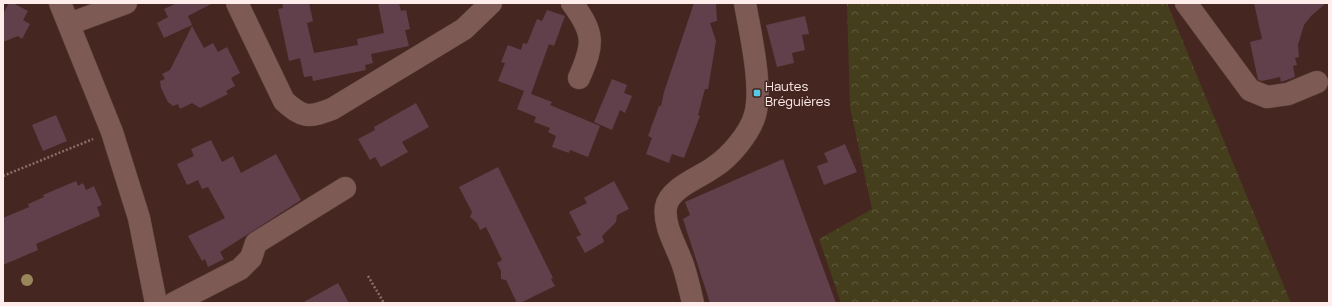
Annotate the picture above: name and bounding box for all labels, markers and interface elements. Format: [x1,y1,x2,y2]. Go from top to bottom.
place label: Hautes Bréguières [765,77,830,110]
marker: Hautes Bréguières [752,88,762,98]

